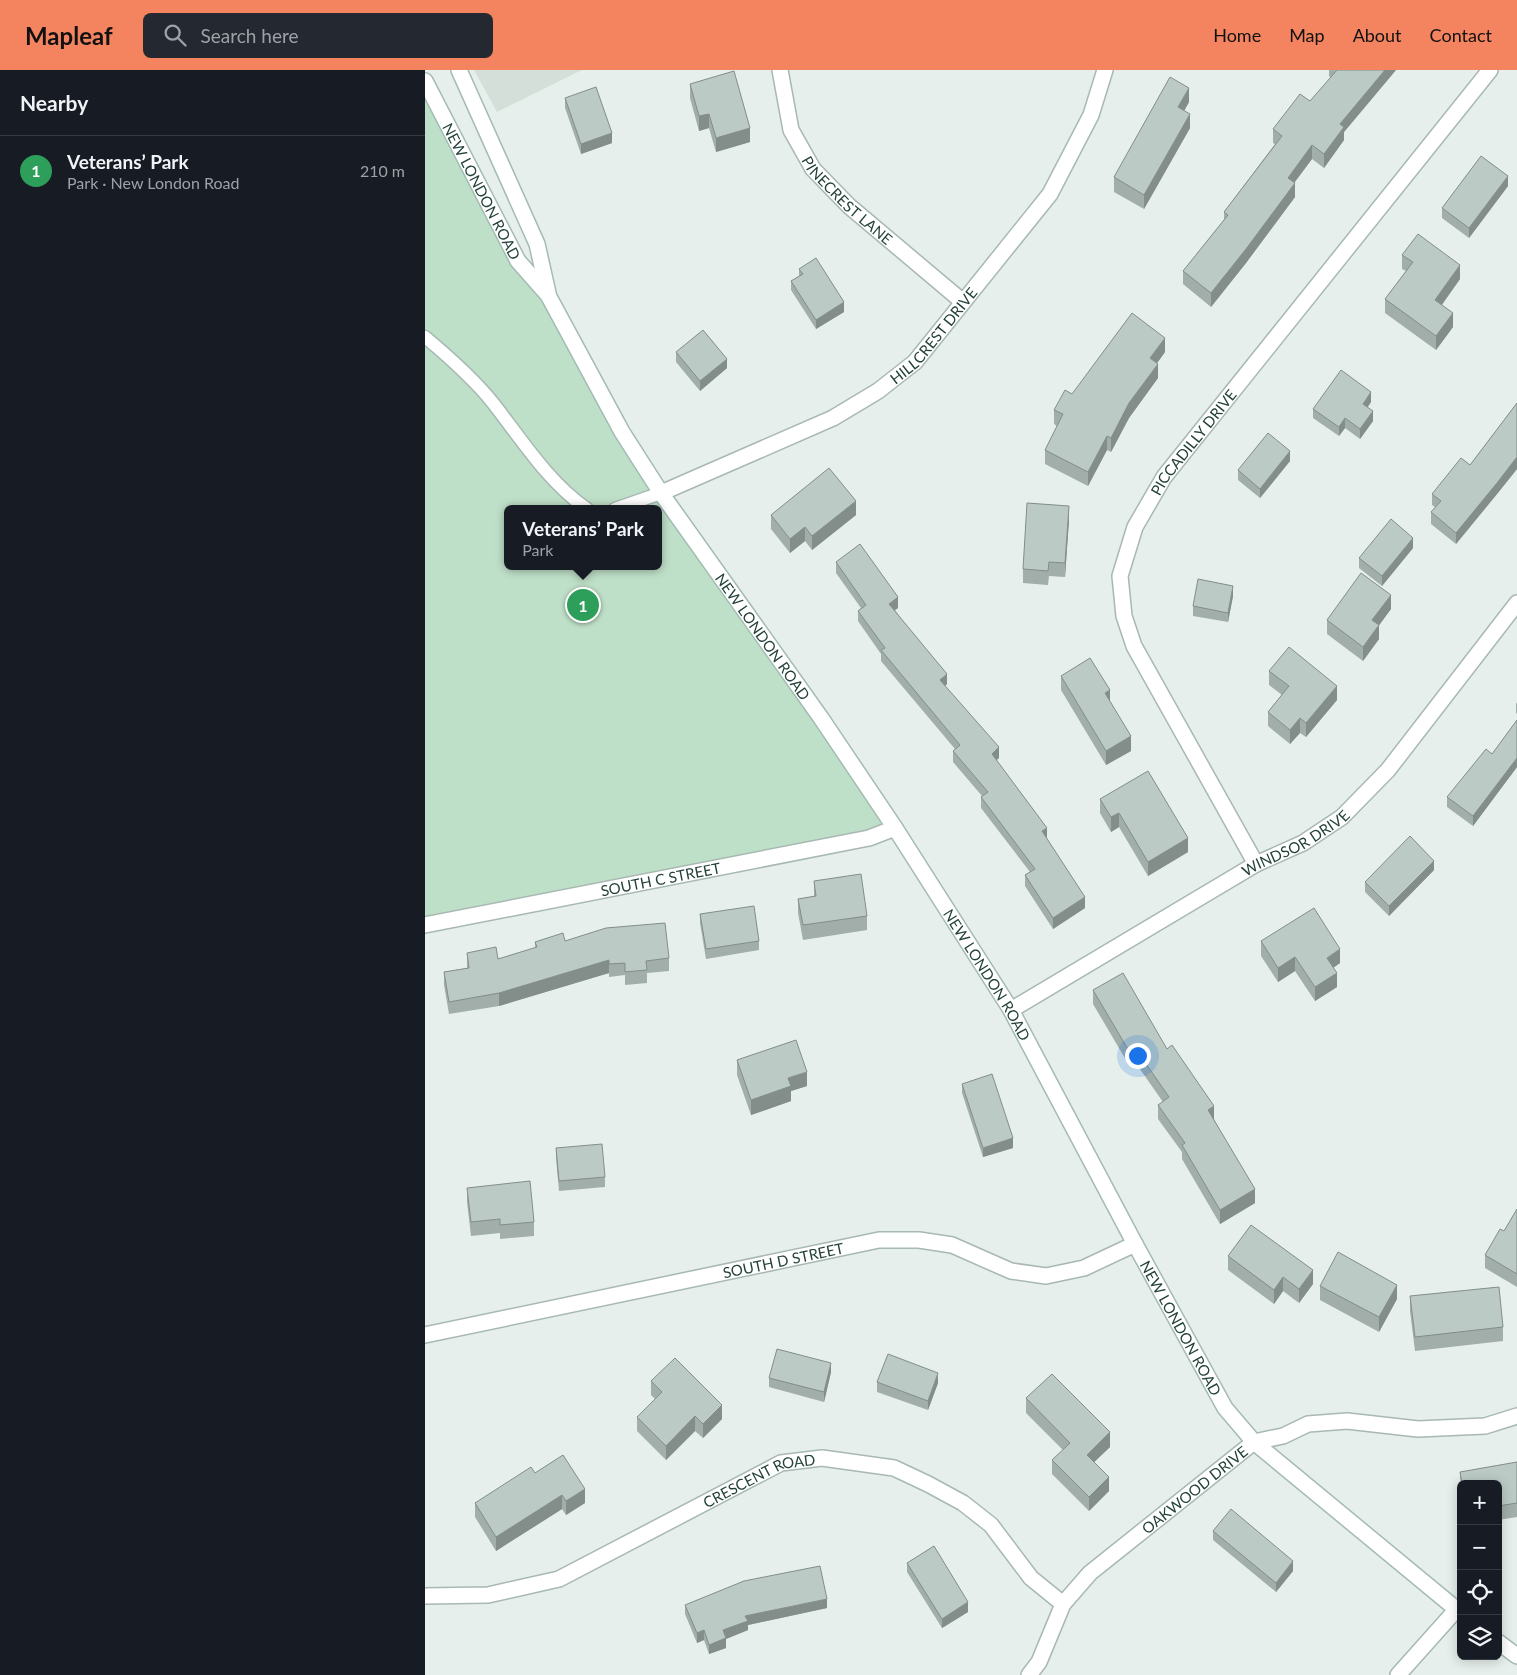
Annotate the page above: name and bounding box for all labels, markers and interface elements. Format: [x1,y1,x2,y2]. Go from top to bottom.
search box [143,13,493,58]
text: Mapleaf [25,21,113,50]
icon: search [161,21,189,49]
text: Search here [201,24,299,47]
text: Home [1213,24,1261,46]
text: Map [1289,24,1325,46]
text: About [1353,24,1402,46]
text: Contact [1430,24,1492,46]
text: Nearby [20,90,88,115]
street label: NEW LONDON ROAD [439,120,525,263]
text: Veterans’ Park [67,150,189,173]
street label: PINECREST LANE [798,153,896,248]
text: 1 [31,161,41,180]
text: 210 m [360,161,405,180]
text: Park · New London Road [67,173,239,192]
street label: HILLCREST DRIVE [886,284,980,387]
street label: PICCADILLY DRIVE [1147,386,1240,498]
popup [504,505,662,570]
text: Veterans’ Park [522,517,644,540]
text: Park [522,540,553,559]
street label: NEW LONDON ROAD [712,570,814,703]
pin: 1 [567,586,599,624]
street label: WINDSOR DRIVE [1238,806,1353,879]
street label: SOUTH C STREET [599,858,722,899]
street label: NEW LONDON ROAD [940,905,1034,1043]
your location [1125,1043,1151,1069]
street label: SOUTH D STREET [721,1239,846,1281]
street label: NEW LONDON ROAD [1137,1257,1225,1398]
street label: OAKWOOD DRIVE [1138,1442,1251,1537]
street label: CRESCENT ROAD [700,1450,816,1511]
map controls [1457,1480,1502,1660]
button: + [1457,1480,1502,1525]
button: − [1457,1525,1502,1570]
button: locate [1457,1570,1502,1615]
button: layers [1457,1615,1502,1660]

